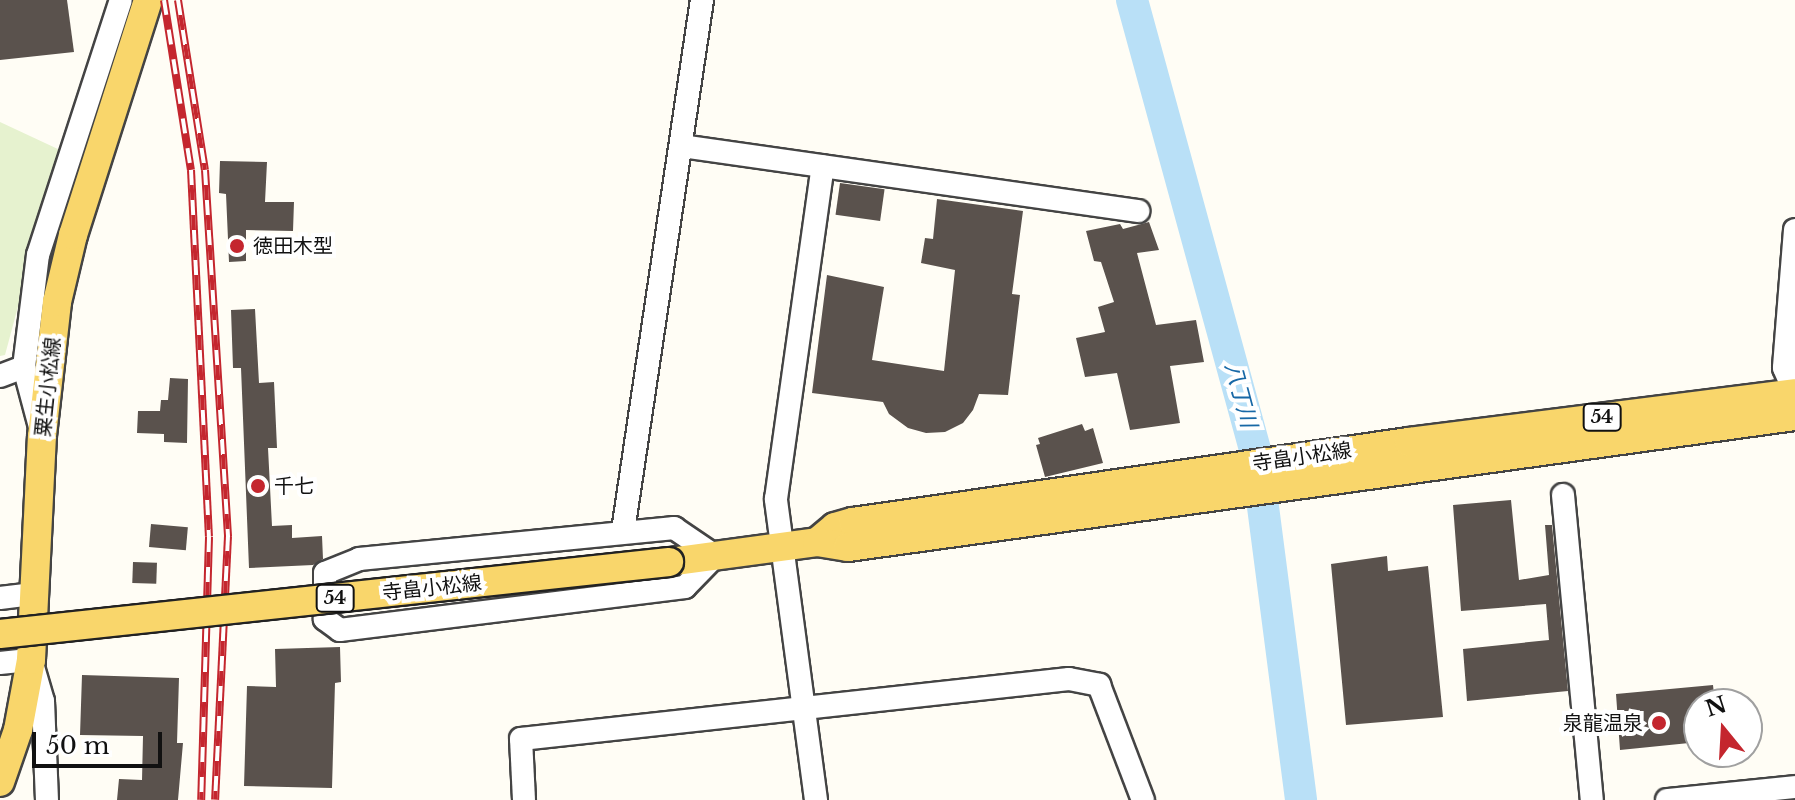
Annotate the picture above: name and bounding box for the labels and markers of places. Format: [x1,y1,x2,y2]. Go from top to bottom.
place label: 徳田木型 [253,234,333,258]
marker: 徳田木型 [228,237,246,255]
place label: 千七 [274,474,314,498]
marker: 千七 [249,477,267,495]
place label: 泉龍温泉 [1563,711,1643,735]
marker: 泉龍温泉 [1650,714,1668,732]

